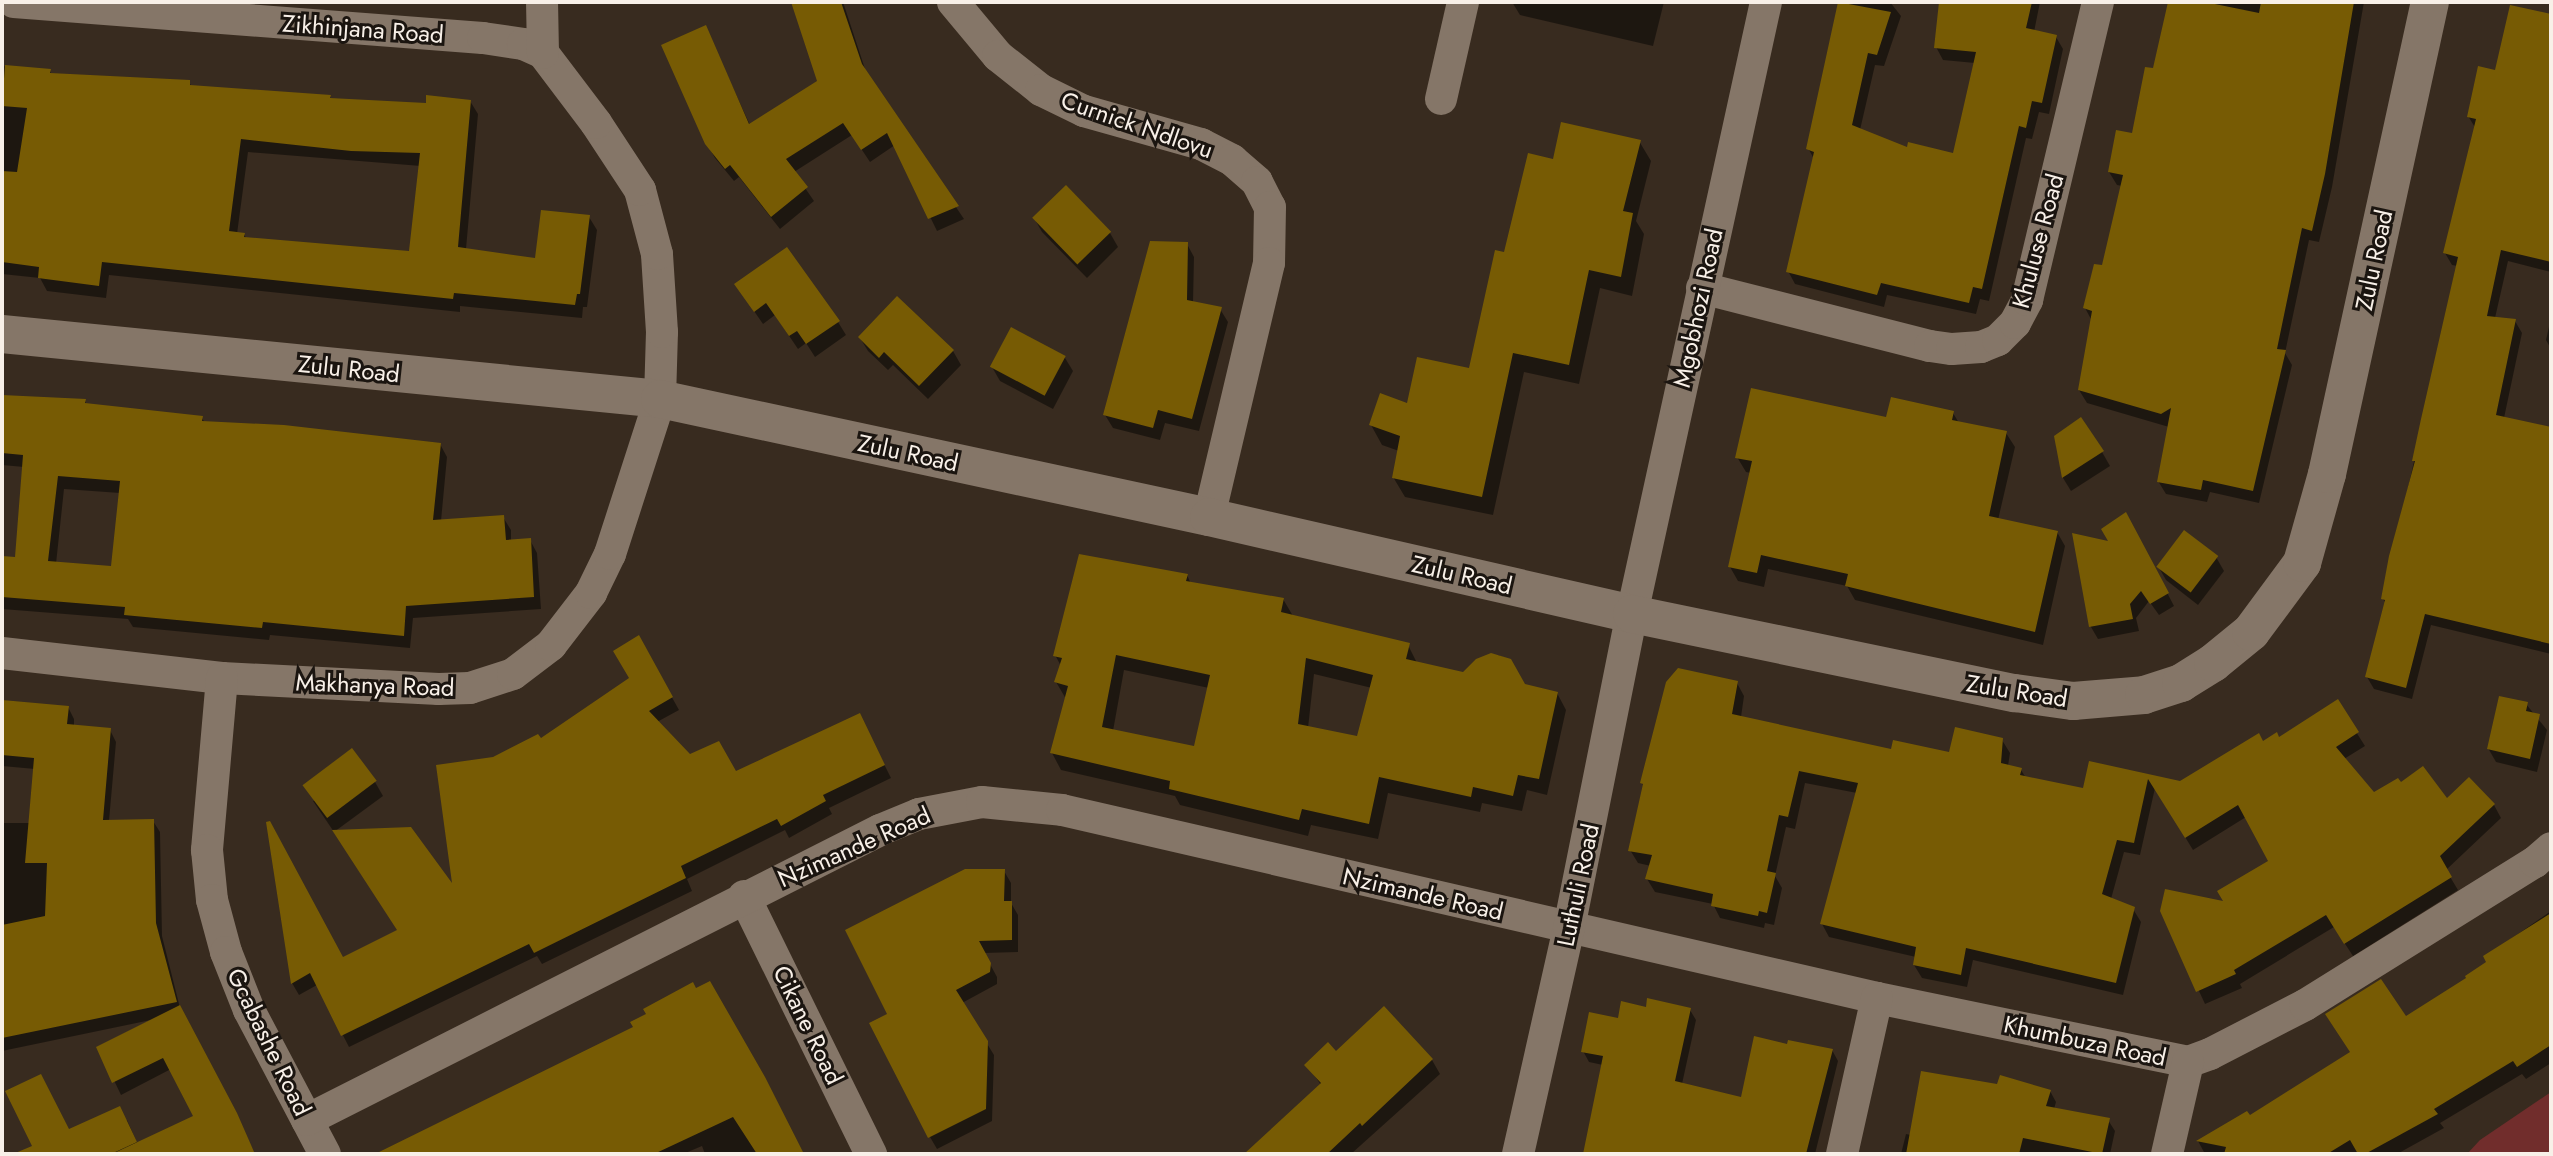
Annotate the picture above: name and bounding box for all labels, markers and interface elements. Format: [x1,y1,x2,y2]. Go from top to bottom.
street label: Zikhinjana Road [281,9,445,49]
street label: Curnick Ndlovu [1057,85,1217,165]
street label: Khuluse Road [2006,171,2070,311]
street label: Zulu Road [2349,207,2399,313]
street label: Mgobhozi Road [1667,226,1729,390]
street label: Zulu Road [297,349,401,389]
street label: Zulu Road [855,428,961,478]
street label: Zulu Road [1409,549,1515,601]
street label: Makhanya Road [295,668,455,702]
street label: Zulu Road [1964,669,2070,713]
street label: Nzimande Road [773,801,935,893]
street label: Luthuli Road [1551,821,1605,949]
street label: Nzimande Road [1340,862,1506,926]
street label: Cikane Road [767,961,849,1089]
street label: Gcabashe Road [221,964,317,1120]
street label: Khumbuza Road [2001,1010,2169,1072]

